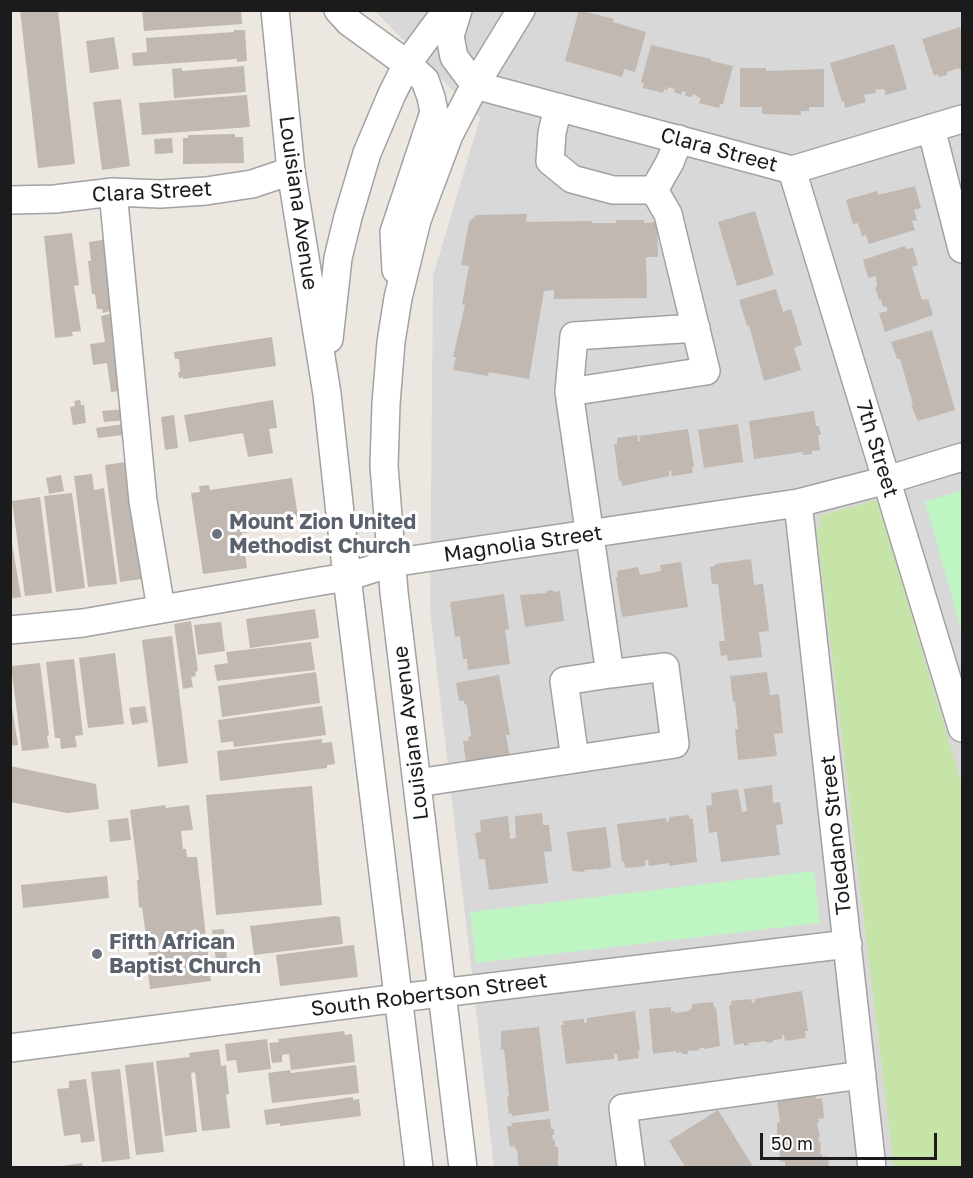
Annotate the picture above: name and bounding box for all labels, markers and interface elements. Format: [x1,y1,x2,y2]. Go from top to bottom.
street label: Louisiana Avenue [273,114,323,292]
street label: Clara Street [658,122,780,178]
street label: Clara Street [91,176,213,208]
street label: 7th Street [850,398,904,500]
place label: Mount Zion United Methodist Church [229,509,416,559]
street label: Magnolia Street [442,520,604,568]
marker: Mount Zion United Methodist Church [210,527,224,541]
street label: Louisiana Avenue [388,644,434,822]
street label: Toledano Street [815,754,857,916]
place label: Fifth African Baptist Church [109,929,261,979]
marker: Fifth African Baptist Church [90,947,104,961]
street label: South Robertson Street [309,968,549,1022]
scale bar [763,1121,940,1159]
text: 50 m [771,1132,813,1154]

